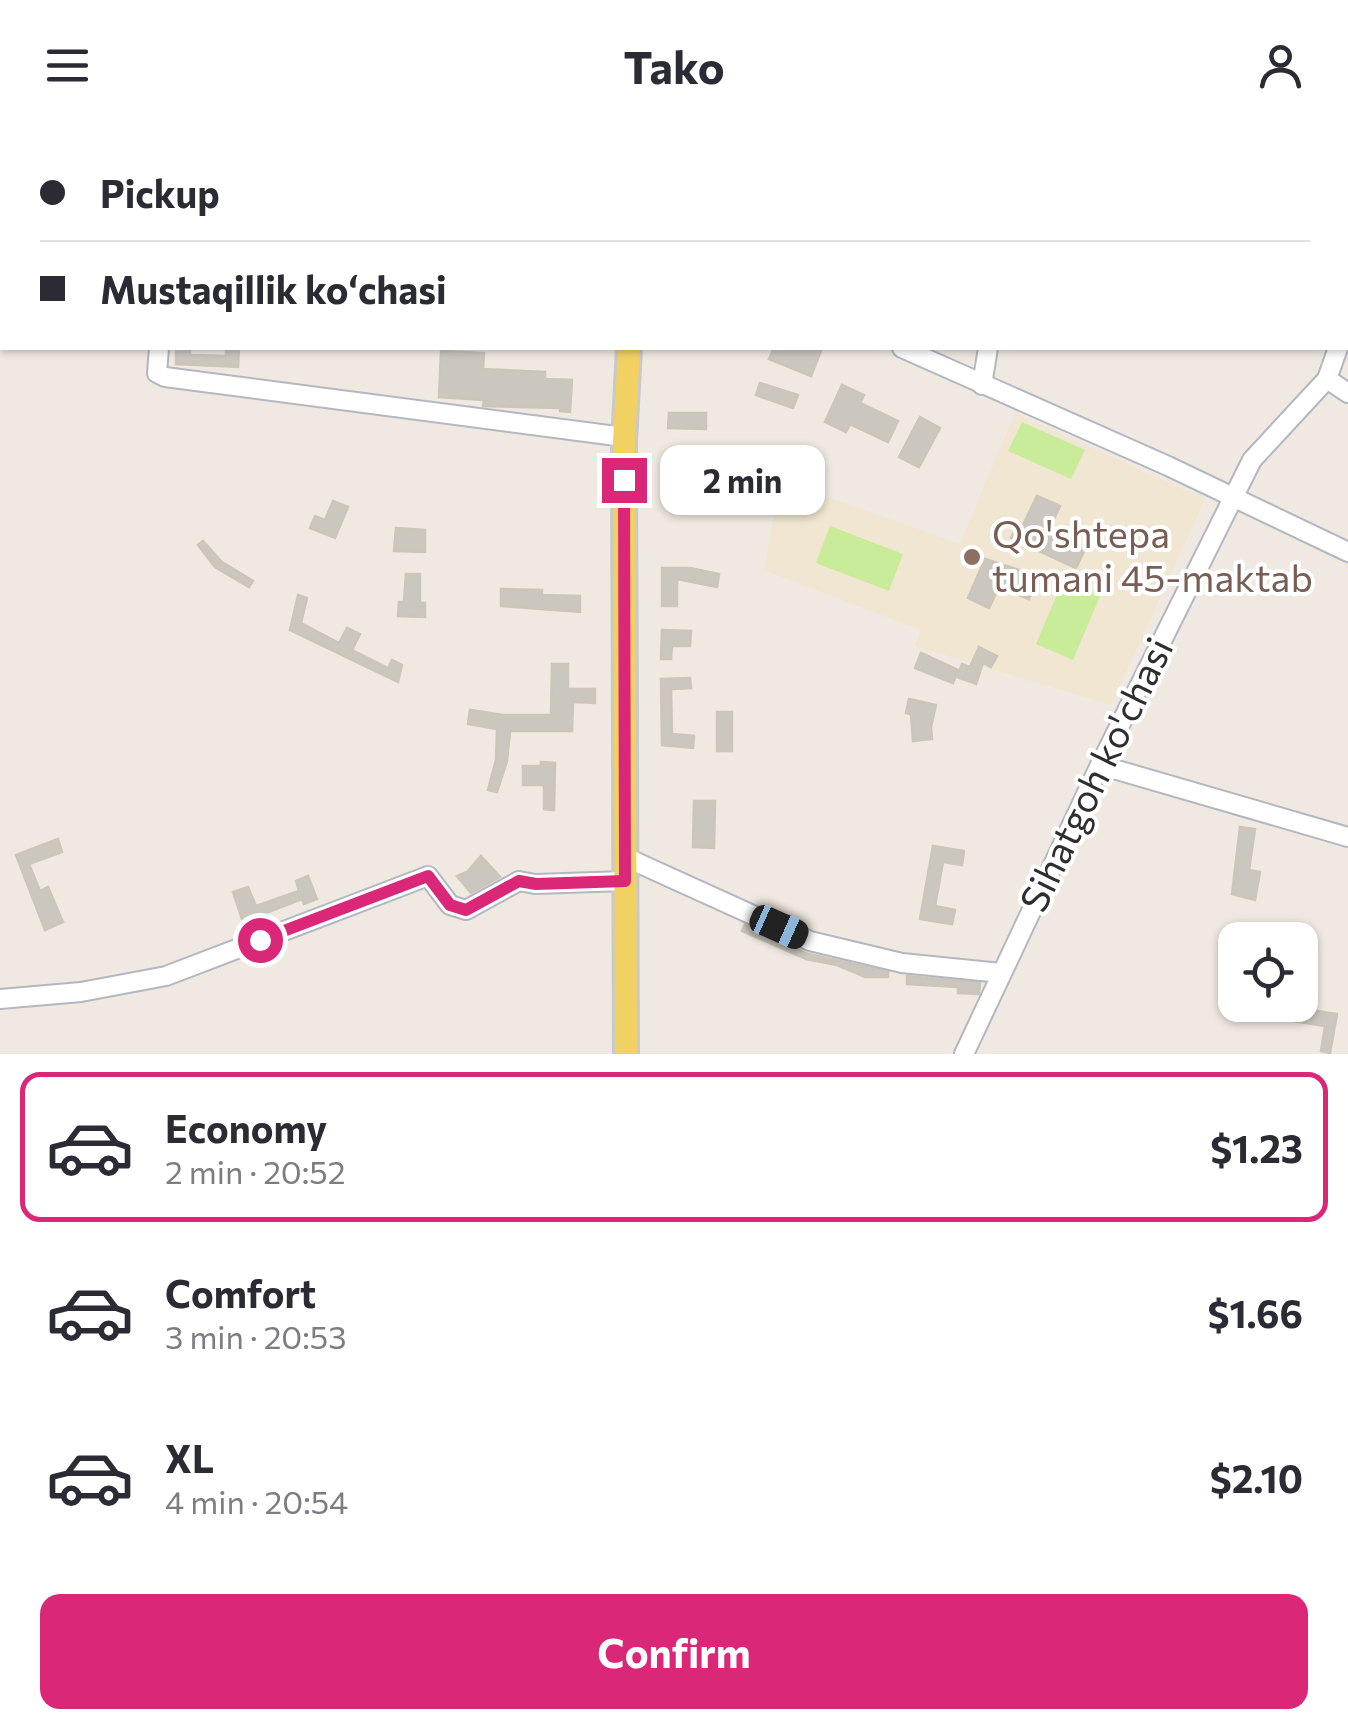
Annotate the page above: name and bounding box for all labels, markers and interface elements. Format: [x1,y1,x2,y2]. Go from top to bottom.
icon: menu [40,38,95,93]
text: Tako [623,38,725,93]
icon: person [1253,38,1308,93]
text: Pickup [100,169,220,216]
text: Mustaqillik koʻchasi [100,265,447,312]
callout: 2 min [659,445,824,515]
route end [602,458,647,503]
text: 2 min [703,460,782,500]
place label: Qo'shtepa tumani 45-maktab [992,509,1313,600]
marker: Qo'shtepa tumani 45-maktab [961,546,983,568]
street label: Sihatgoh ko'chasi [1008,629,1181,919]
car [745,901,813,953]
route start [238,918,283,963]
map controls [1218,922,1318,1022]
button: locate [1218,922,1318,1022]
icon: car [45,1102,135,1192]
text: Economy [165,1104,327,1151]
text: $1.23 [1210,1124,1303,1171]
text: 2 min · 20:52 [165,1151,345,1191]
icon: car [45,1267,135,1357]
text: Comfort [165,1269,316,1316]
text: $1.66 [1208,1289,1303,1336]
text: 3 min · 20:53 [165,1316,346,1356]
icon: car [45,1432,135,1522]
text: XL [165,1434,214,1481]
text: $2.10 [1210,1454,1303,1501]
text: 4 min · 20:54 [165,1481,348,1521]
button: Confirm [40,1594,1308,1709]

